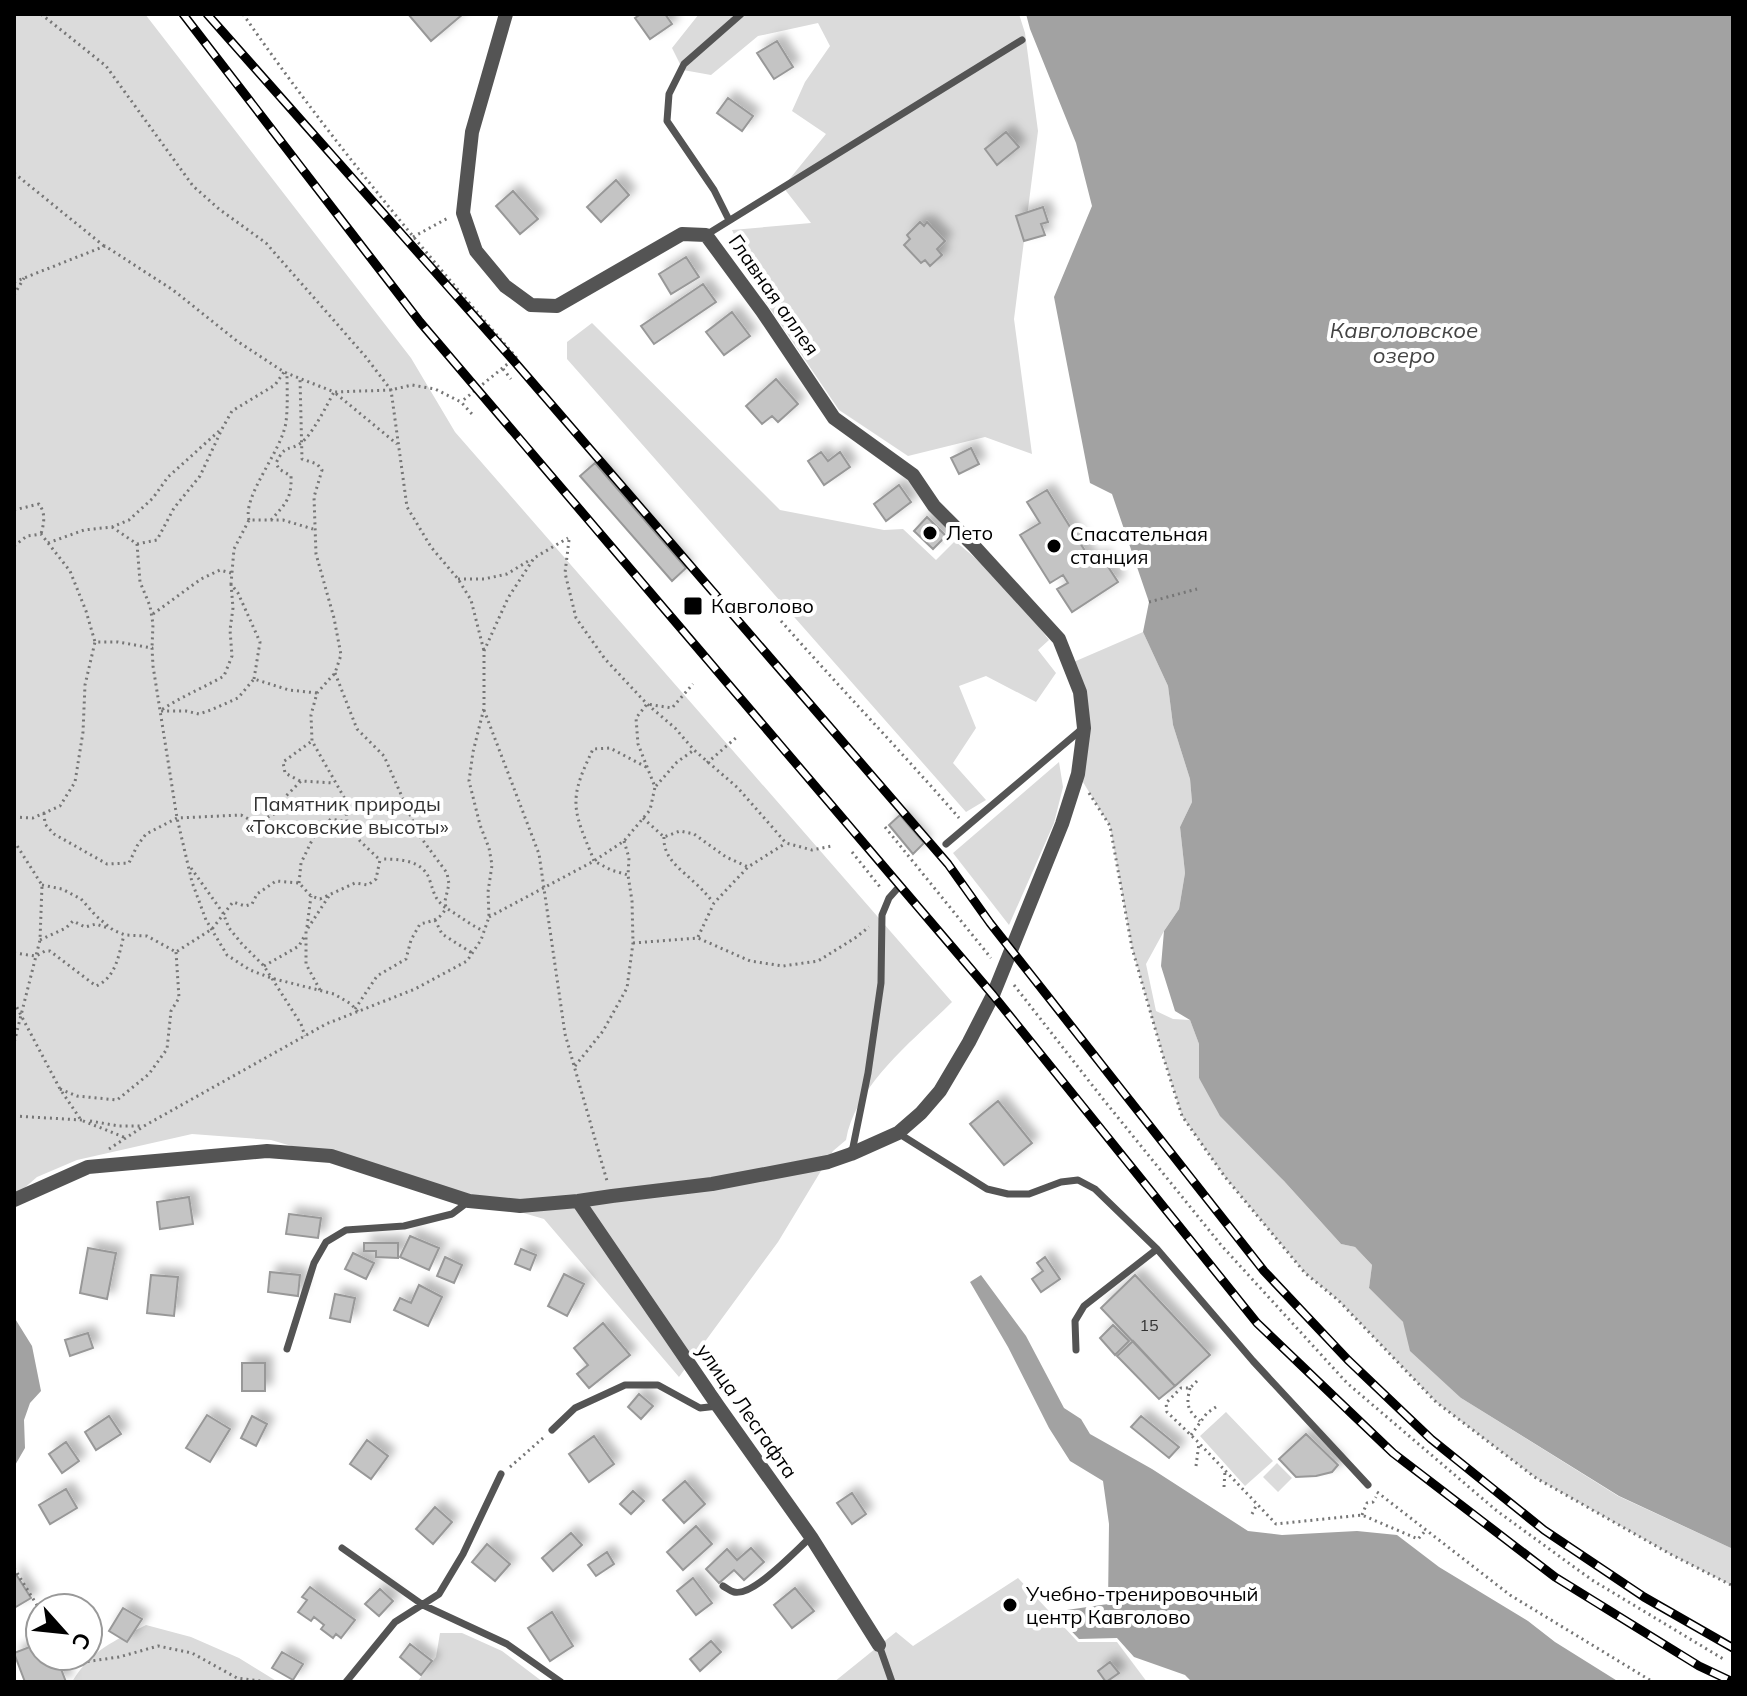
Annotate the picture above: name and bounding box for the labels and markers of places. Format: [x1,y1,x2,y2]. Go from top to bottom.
place label: Лето [946,520,993,545]
place label: Спасательная станция [1070,521,1208,569]
marker: Лето [921,524,939,542]
marker: Спасательная станция [1045,537,1063,555]
place label: Кавголово [711,593,814,618]
marker: Кавголово [682,595,704,617]
place label: Учебно-тренировочный центр Кавголово [1025,1581,1259,1629]
marker: Учебно-тренировочный центр Кавголово [1001,1596,1019,1614]

